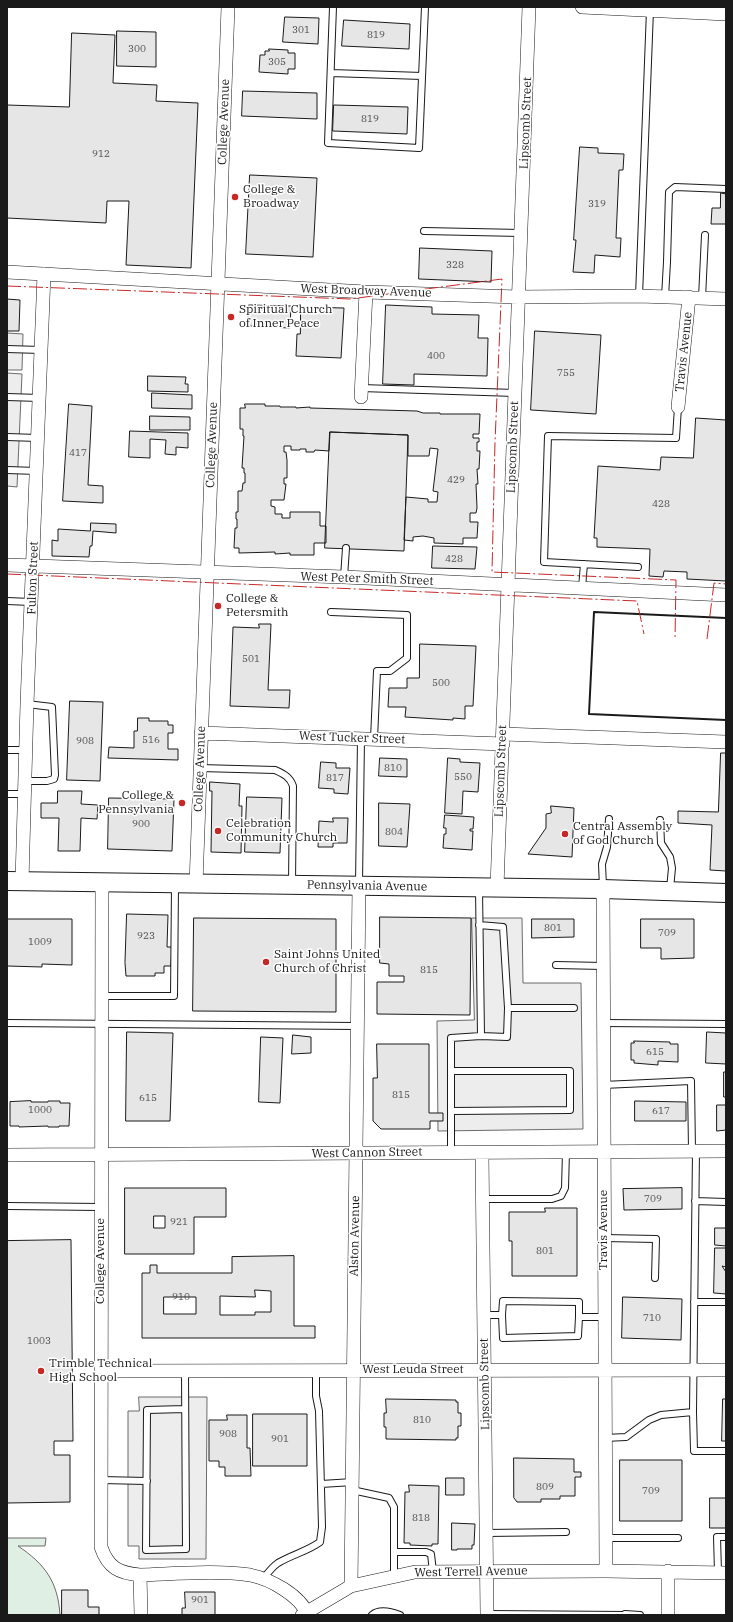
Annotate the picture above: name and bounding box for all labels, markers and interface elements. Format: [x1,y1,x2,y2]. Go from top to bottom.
house number: 301 [292,24,310,36]
house number: 819 [367,29,385,41]
house number: 300 [128,43,146,55]
house number: 305 [268,56,286,68]
street label: Lipscomb Street [517,77,535,169]
street label: College Avenue [215,79,233,165]
house number: 819 [361,113,379,125]
house number: 912 [92,148,110,160]
place label: College & Broadway [243,183,299,211]
marker: College & Broadway [230,192,240,202]
house number: 319 [588,198,606,210]
house number: 328 [446,259,464,271]
street label: West Broadway Avenue [300,282,432,300]
place label: Spiritual Church of Inner Peace [239,303,333,331]
street label: Travis Avenue [673,311,695,393]
marker: Spiritual Church of Inner Peace [226,312,236,322]
house number: 400 [427,350,445,362]
house number: 755 [557,367,575,379]
street label: Lipscomb Street [504,401,522,493]
street label: College Avenue [203,402,221,488]
house number: 417 [69,447,87,459]
house number: 429 [447,474,465,486]
house number: 428 [652,498,670,510]
street label: Fulton Street [25,541,41,615]
house number: 428 [445,553,463,565]
street label: West Peter Smith Street [300,569,434,589]
place label: College & Petersmith [226,592,288,620]
marker: College & Petersmith [213,601,223,611]
house number: 501 [242,653,260,665]
house number: 500 [432,677,450,689]
street label: Lipscomb Street [492,725,510,817]
street label: College Avenue [191,726,209,812]
street label: West Tucker Street [298,729,406,747]
house number: 516 [142,734,160,746]
house number: 908 [76,735,94,747]
house number: 810 [384,762,402,774]
house number: 550 [454,771,472,783]
house number: 817 [326,772,344,784]
place label: College & Pennsylvania [98,789,174,817]
marker: College & Pennsylvania [177,798,187,808]
place label: Celebration Community Church [226,817,337,845]
house number: 900 [132,818,150,830]
place label: Central Assembly of God Church [573,820,672,848]
marker: Celebration Community Church [213,826,223,836]
house number: 804 [385,826,403,838]
marker: Central Assembly of God Church [560,829,570,839]
street label: Pennsylvania Avenue [307,878,427,894]
house number: 801 [544,922,562,934]
house number: 709 [658,927,676,939]
house number: 923 [137,930,155,942]
house number: 1009 [28,936,52,948]
place label: Saint Johns United Church of Christ [274,948,380,976]
marker: Saint Johns United Church of Christ [261,957,271,967]
house number: 815 [420,964,438,976]
house number: 615 [646,1046,664,1058]
house number: 815 [392,1089,410,1101]
house number: 615 [139,1092,157,1104]
house number: 1000 [28,1104,52,1116]
house number: 617 [652,1105,670,1117]
street label: West Cannon Street [311,1145,423,1161]
street label: Travis Avenue [597,1190,611,1270]
house number: 709 [644,1193,662,1205]
street label: Alston Avenue [347,1195,363,1277]
house number: 921 [170,1216,188,1228]
street label: College Avenue [94,1218,108,1304]
house number: 801 [536,1245,554,1257]
house number: 910 [172,1291,190,1303]
house number: 710 [643,1312,661,1324]
house number: 1003 [27,1335,51,1347]
street label: Lipscomb Street [477,1338,493,1430]
place label: Trimble Technical High School [49,1357,152,1385]
street label: West Leuda Street [362,1363,464,1377]
marker: Trimble Technical High School [36,1366,46,1376]
house number: 810 [413,1414,431,1426]
house number: 908 [219,1428,237,1440]
house number: 901 [271,1433,289,1445]
house number: 809 [536,1481,554,1493]
house number: 709 [642,1485,660,1497]
house number: 818 [412,1512,430,1524]
street label: West Terrell Avenue [414,1564,528,1580]
house number: 901 [191,1594,209,1606]

